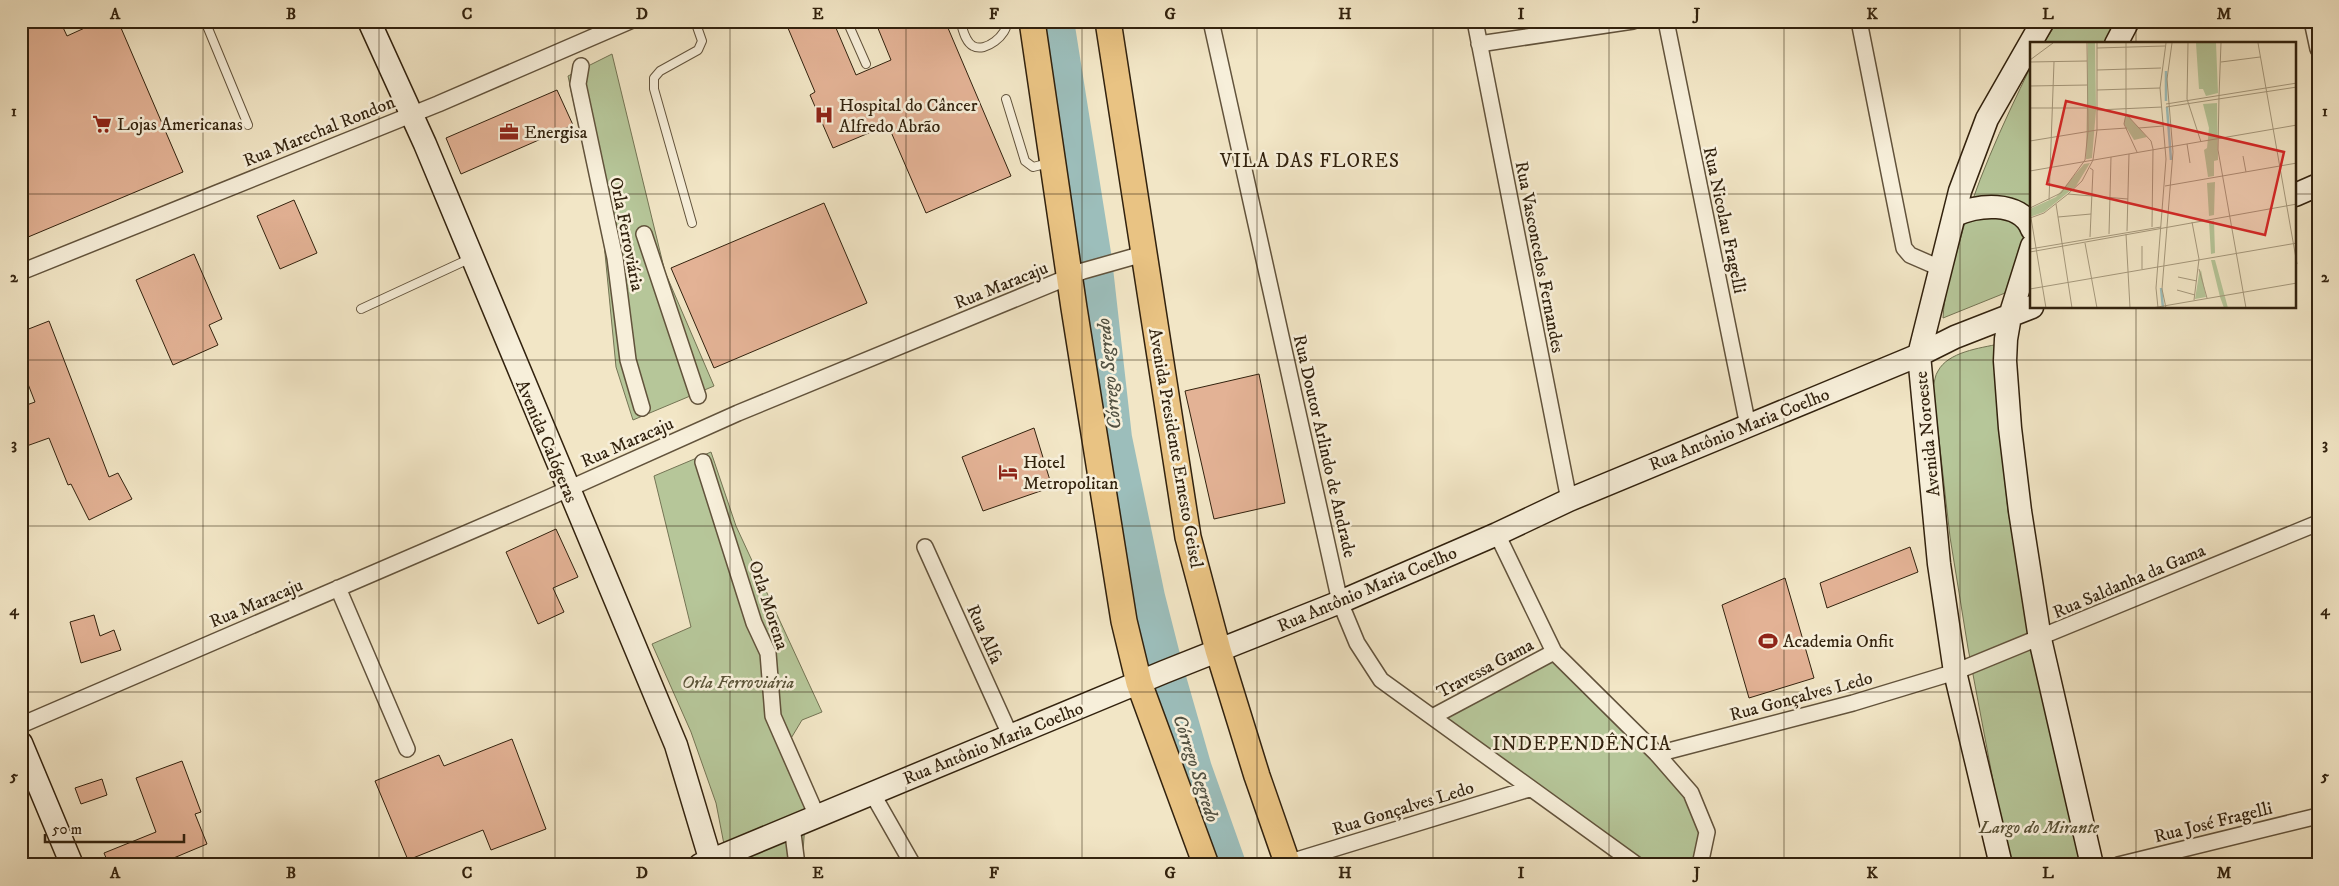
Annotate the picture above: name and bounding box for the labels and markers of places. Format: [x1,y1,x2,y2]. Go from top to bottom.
place label: Hospital do Câncer Alfredo Abrão [839,95,978,138]
hospital icon: Hospital do Câncer Alfredo Abrão [813,104,835,126]
supermarket icon: Lojas Americanas [91,113,113,135]
place label: Lojas Americanas [117,114,243,136]
office icon: Energisa [498,121,520,143]
place label: Energisa [524,122,588,144]
place label: Hotel Metropolitan [1023,452,1119,495]
hotel icon: Hotel Metropolitan [997,461,1019,483]
sports icon: Academia Onfit [1757,630,1779,652]
place label: Academia Onfit [1783,631,1894,653]

